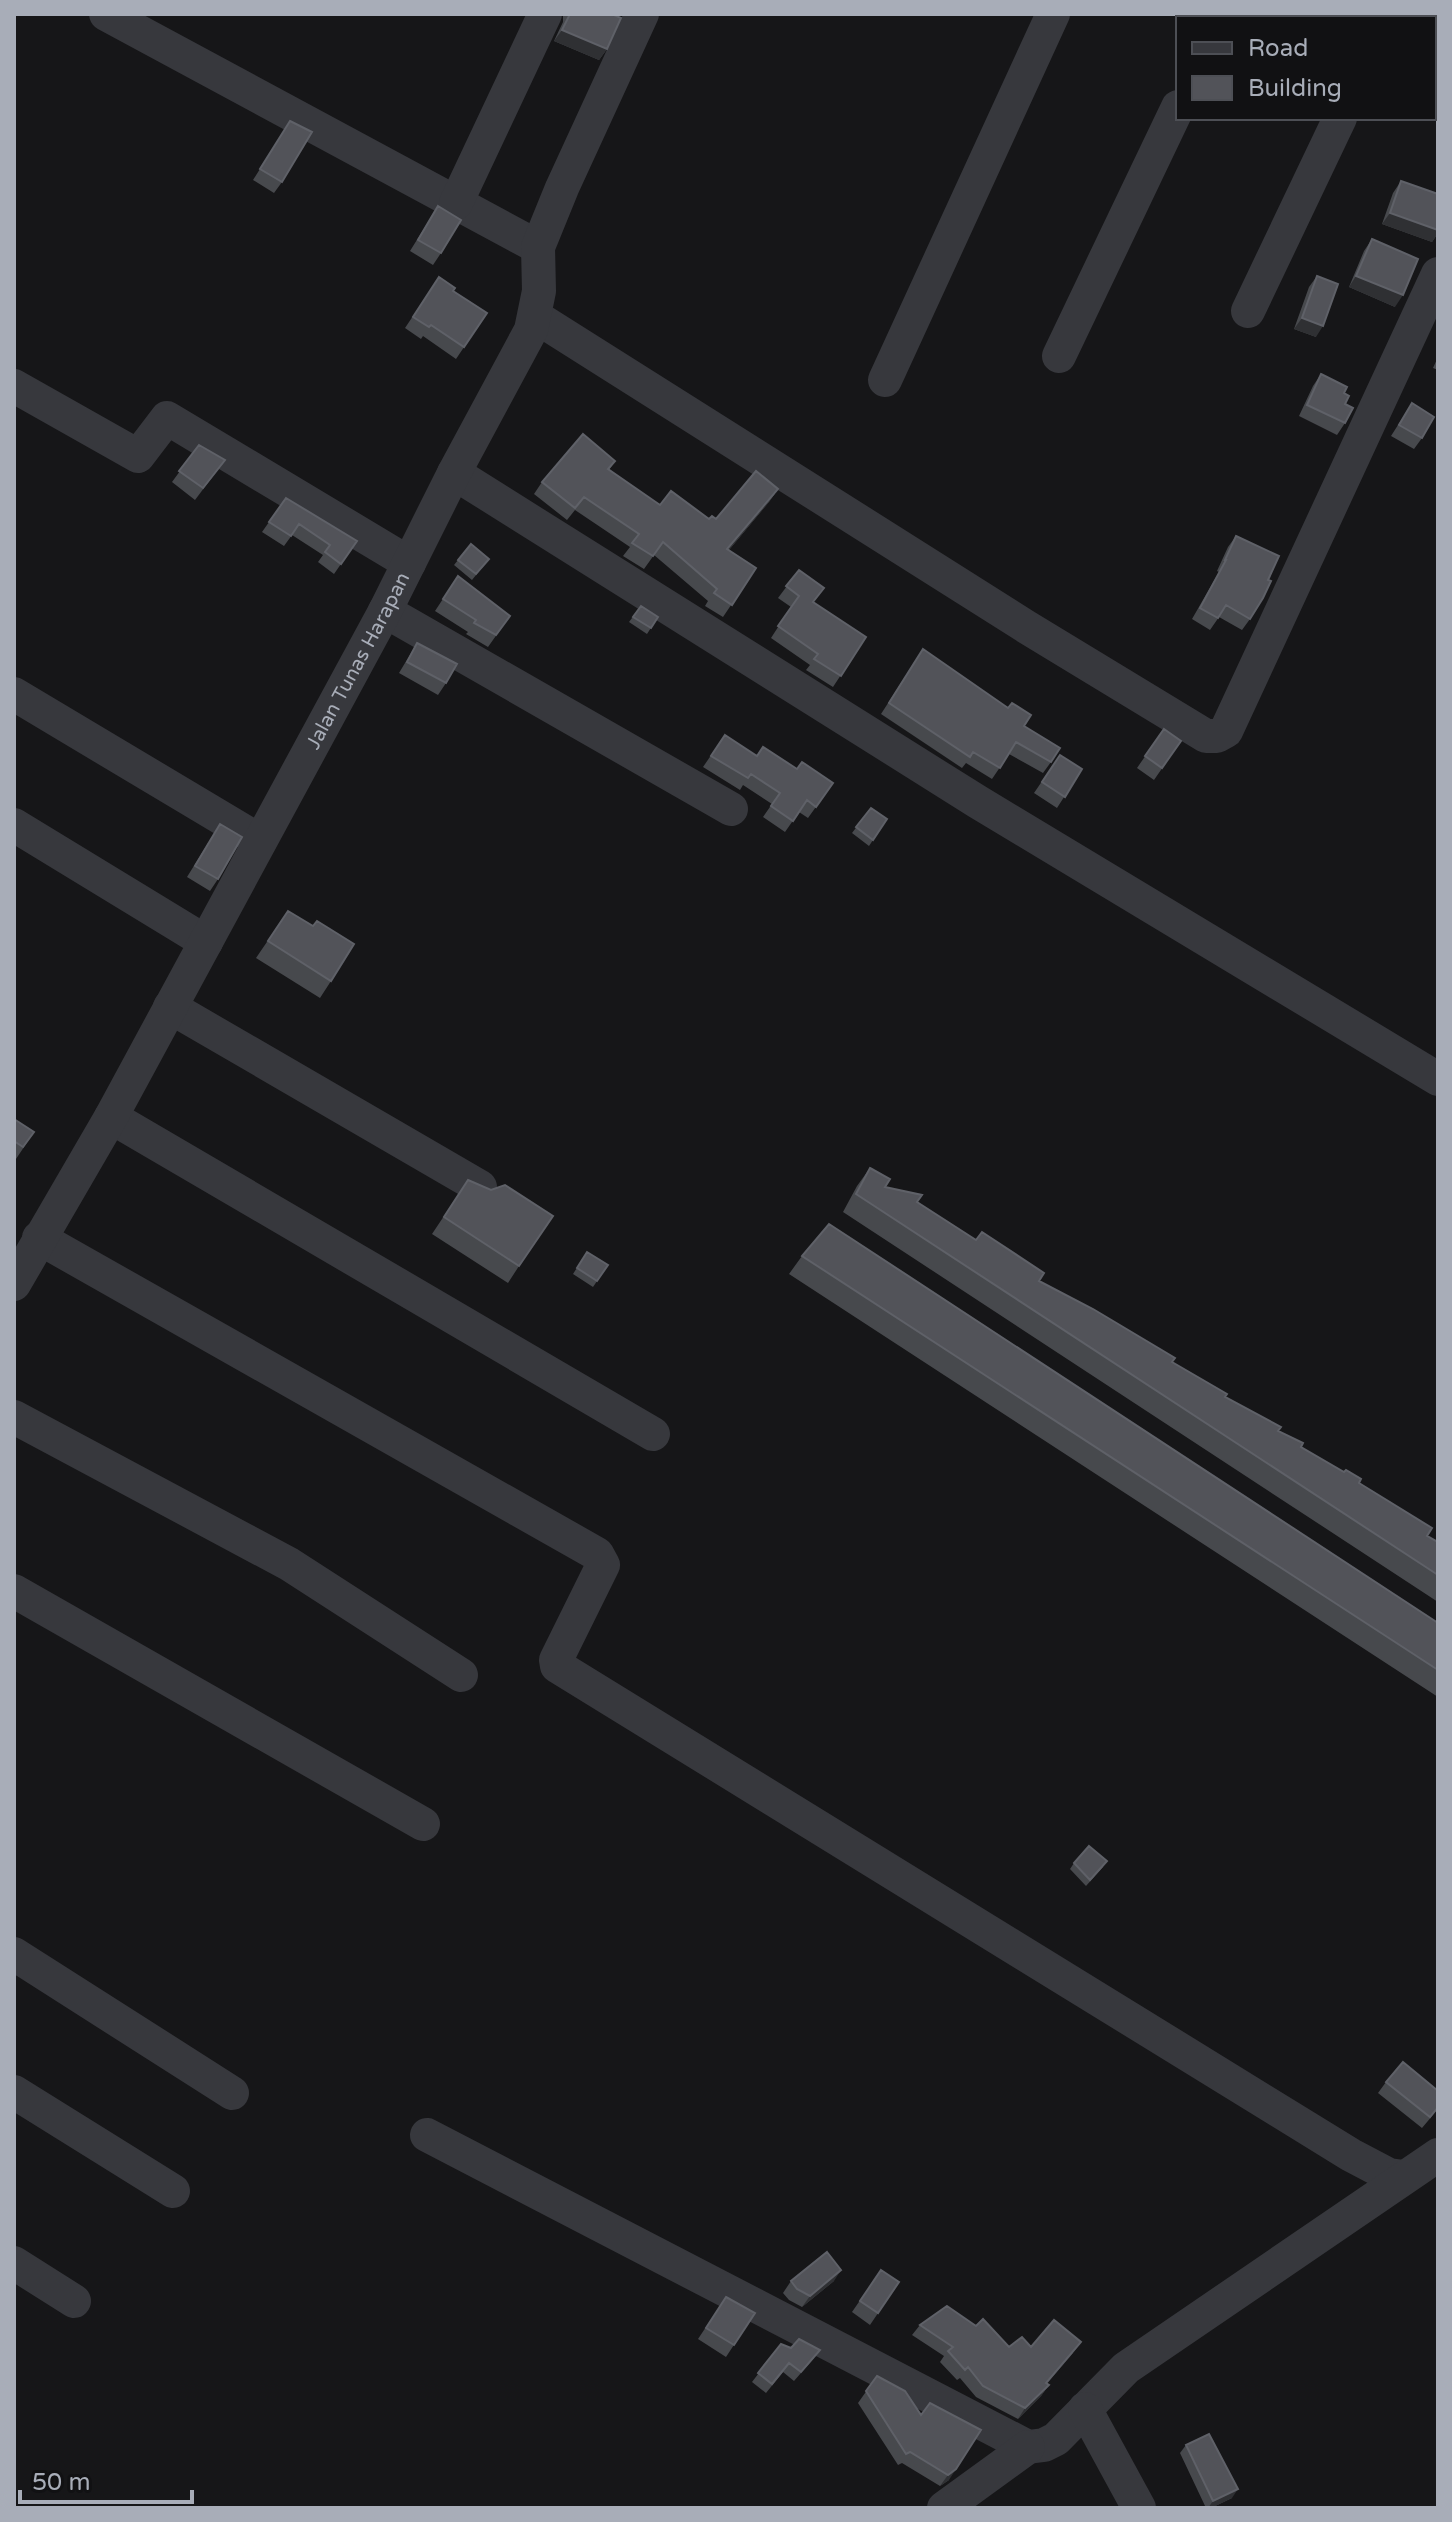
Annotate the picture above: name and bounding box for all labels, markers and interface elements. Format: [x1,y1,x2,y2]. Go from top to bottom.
legend [1176,16,1436,120]
text: Road [1248,34,1308,63]
text: Building [1248,74,1342,103]
street label: Jalan Tunas Harapan [302,569,415,754]
scale bar [20,2454,192,2504]
text: 50 m [32,2468,90,2497]

